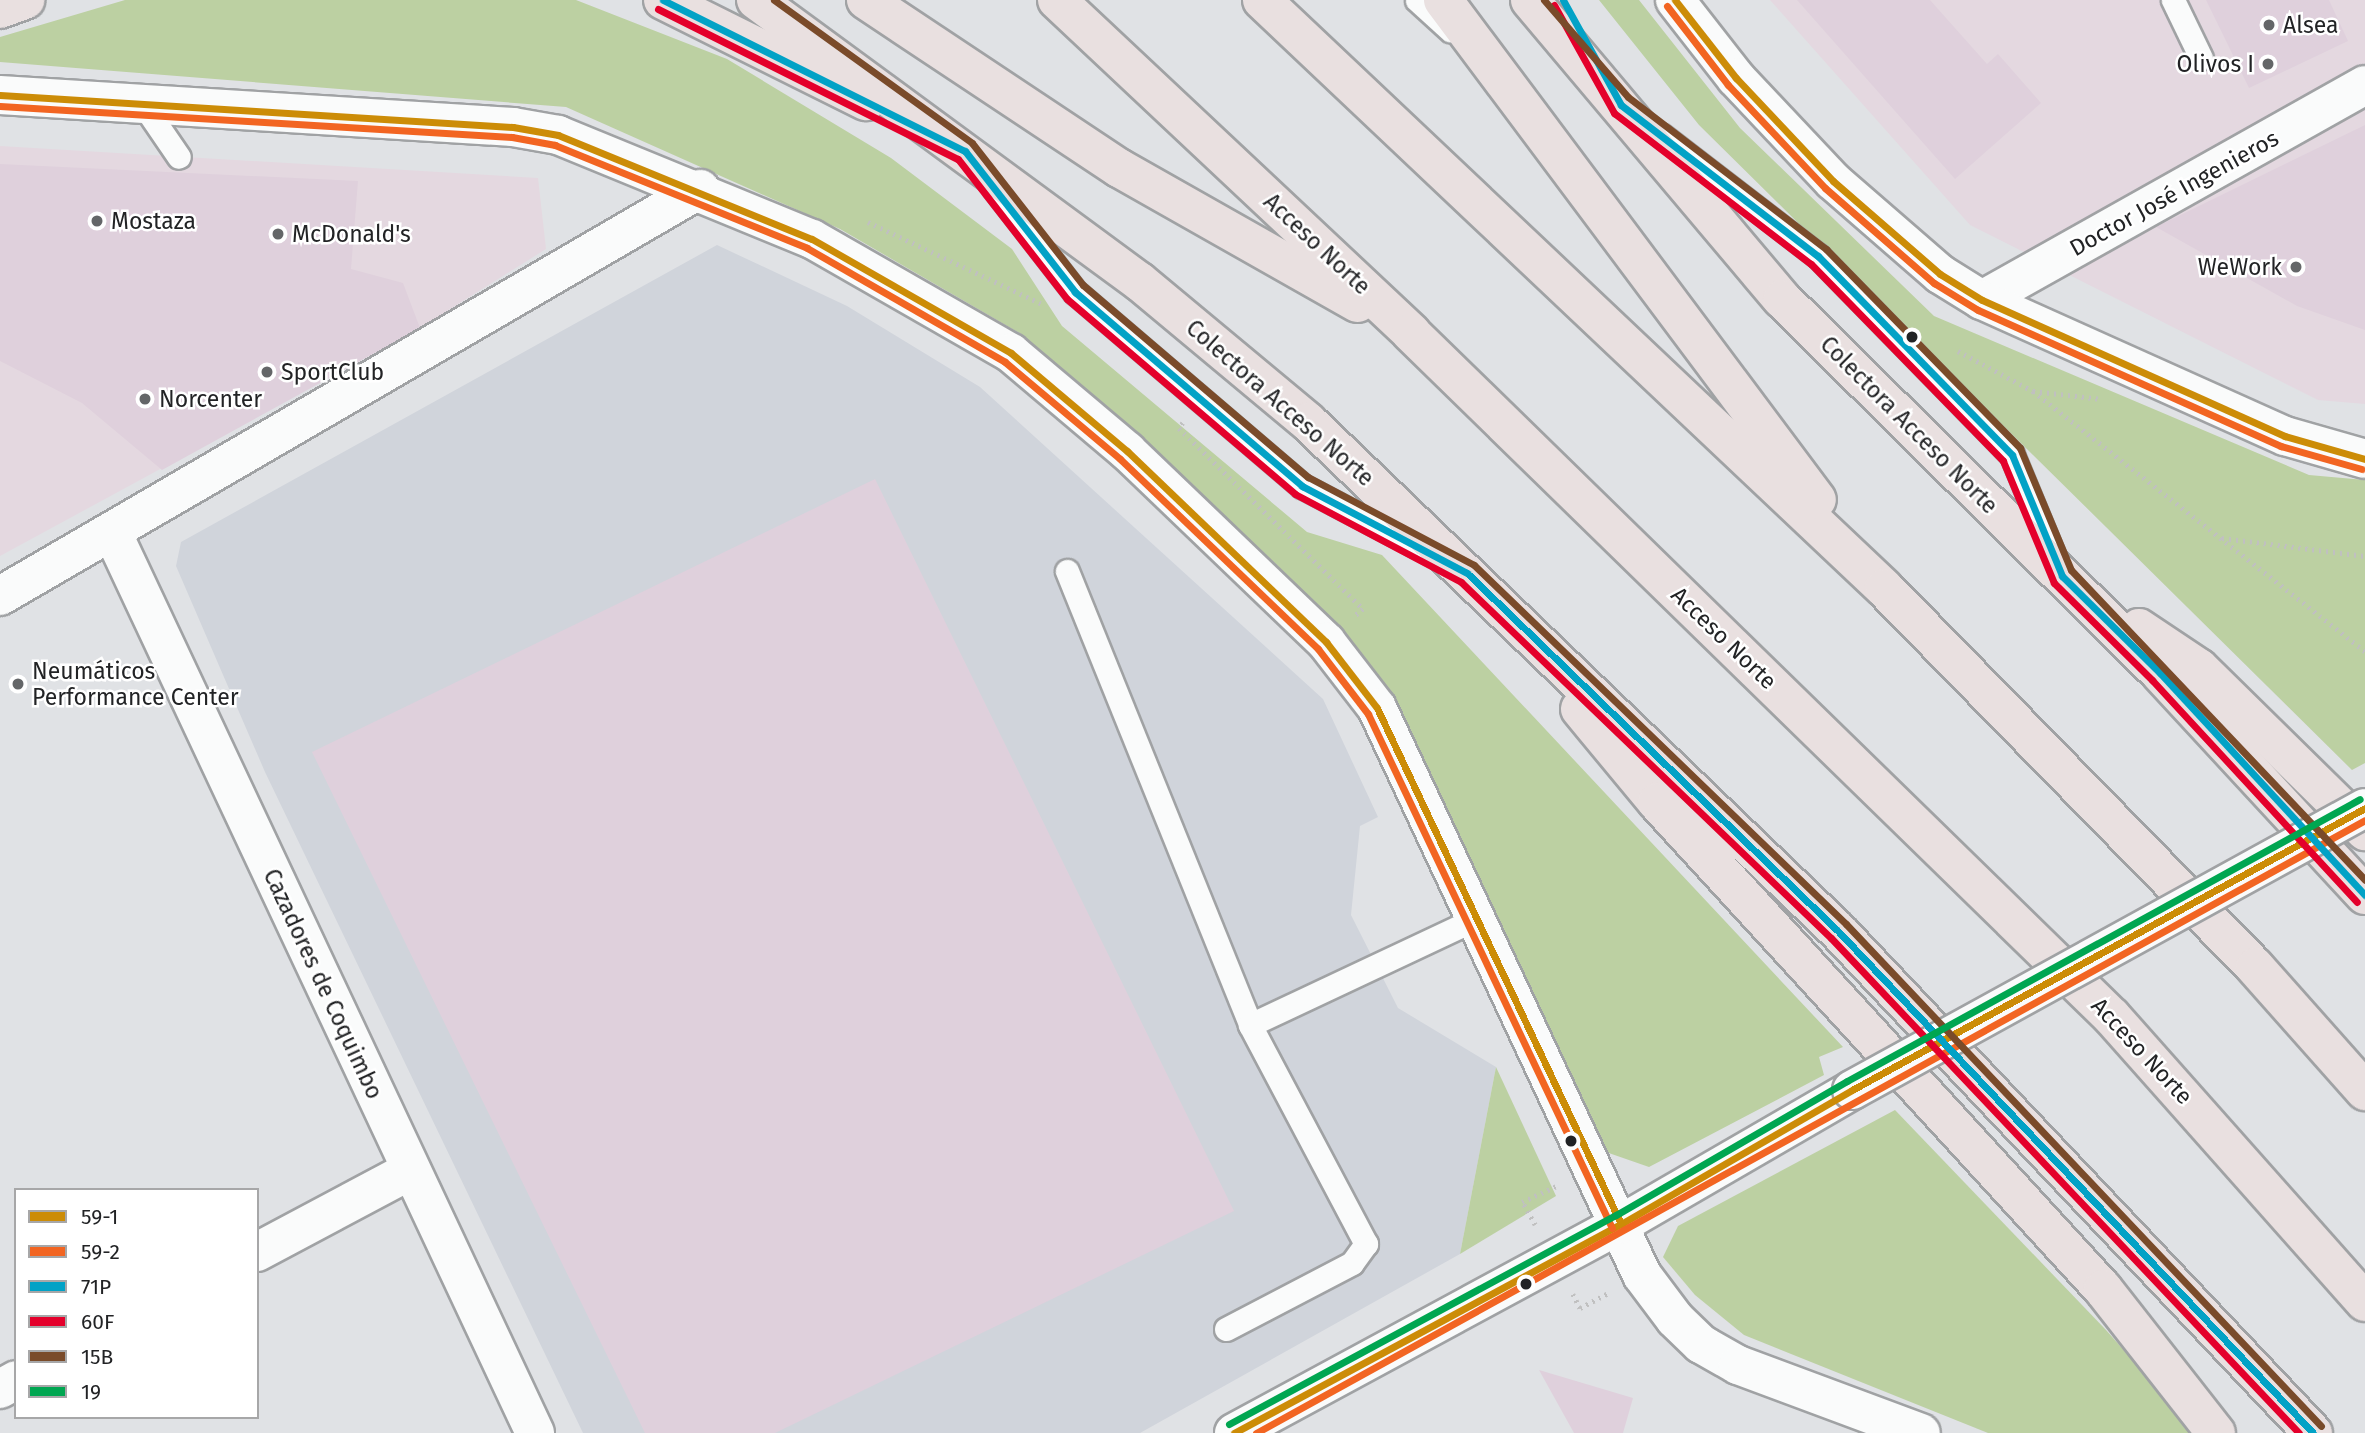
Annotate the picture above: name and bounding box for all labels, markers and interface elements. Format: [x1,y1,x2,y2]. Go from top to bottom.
place label: Alsea [2283,11,2338,39]
marker: Alsea [2261,17,2277,33]
place label: Olivos I [2177,50,2254,78]
marker: Olivos I [2260,56,2276,72]
street label: Doctor José Ingenieros [2065,124,2283,262]
street label: Acceso Norte [1258,188,1376,300]
place label: Mostaza [111,207,196,235]
marker: Mostaza [89,213,105,229]
place label: McDonald's [292,220,411,248]
marker: McDonald's [270,226,286,242]
place label: WeWork [2198,253,2282,281]
marker: WeWork [2288,259,2304,275]
street label: Colectora Acceso Norte [1181,314,1379,492]
unlabelled marker [1905,330,1919,344]
street label: Colectora Acceso Norte [1815,331,2003,519]
place label: SportClub [281,358,384,386]
marker: SportClub [259,364,275,380]
place label: Norcenter [159,385,262,413]
marker: Norcenter [137,391,153,407]
street label: Acceso Norte [1666,581,1782,695]
place label: Neumáticos Performance Center [32,657,239,711]
marker: Neumáticos Performance Center [10,676,26,692]
street label: Cazadores de Coquimbo [257,865,389,1103]
street label: Acceso Norte [2086,992,2198,1110]
unlabelled marker [1564,1134,1578,1148]
legend [14,1188,259,1419]
text: 59-1 [81,1204,118,1230]
text: 59-2 [81,1239,120,1265]
text: 71P [81,1274,111,1300]
unlabelled marker [1519,1277,1533,1291]
text: 60F [81,1309,114,1335]
text: 15B [81,1344,113,1370]
text: 19 [81,1379,101,1405]

